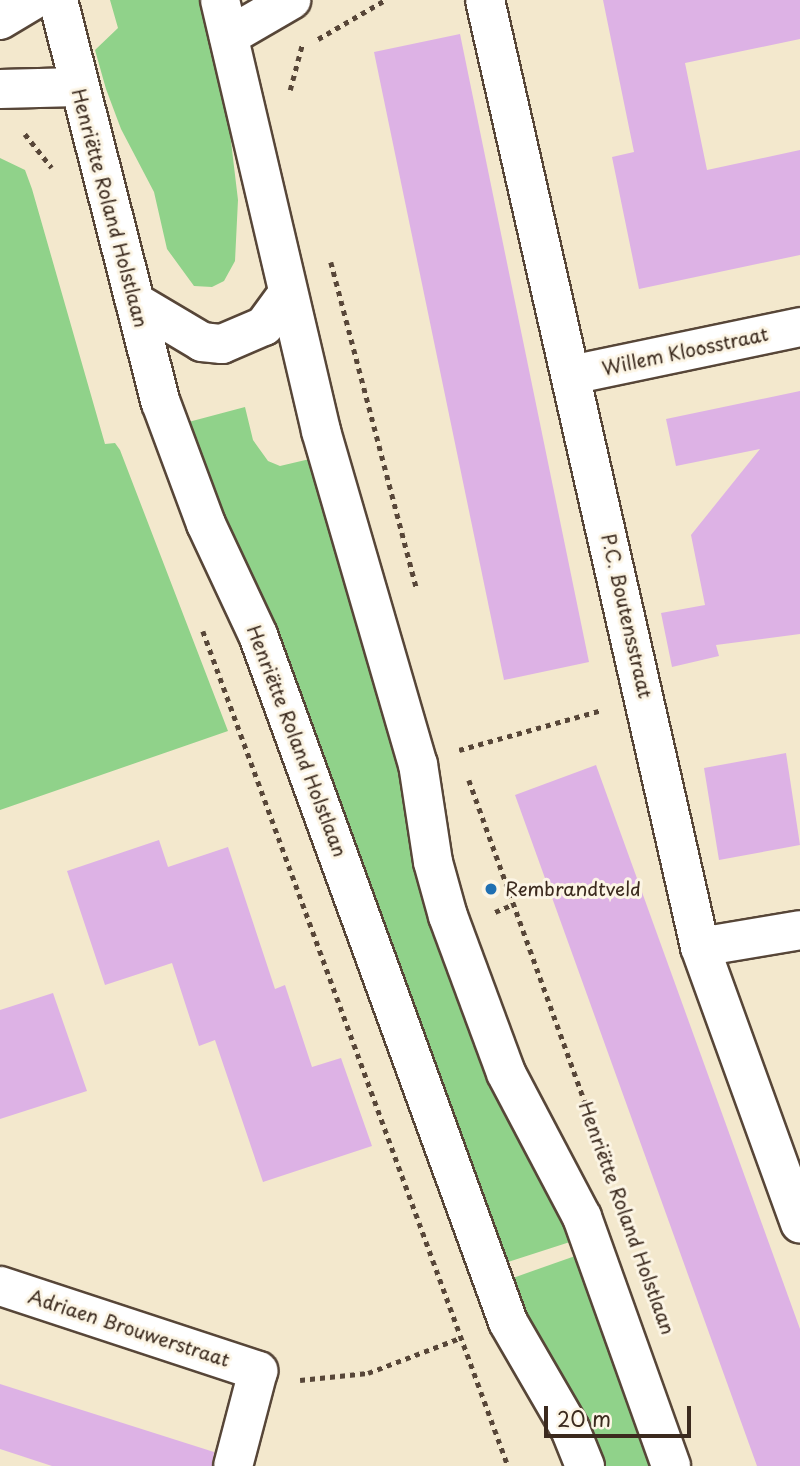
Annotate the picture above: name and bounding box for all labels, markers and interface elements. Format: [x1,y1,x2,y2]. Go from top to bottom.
street label: Henriëtte Roland Holstlaan [67,85,153,331]
street label: Willem Kloosstraat [599,322,771,380]
street label: P.C. Boutensstraat [597,531,657,701]
street label: Henriëtte Roland Holstlaan [242,621,352,861]
place label: Rembrandtveld [505,878,641,900]
marker: Rembrandtveld [483,881,499,897]
street label: Henriëtte Roland Holstlaan [574,1098,680,1338]
street label: Adriaen Brouwerstraat [25,1285,233,1371]
scale bar [548,1392,695,1436]
text: 20 m [557,1402,611,1434]

